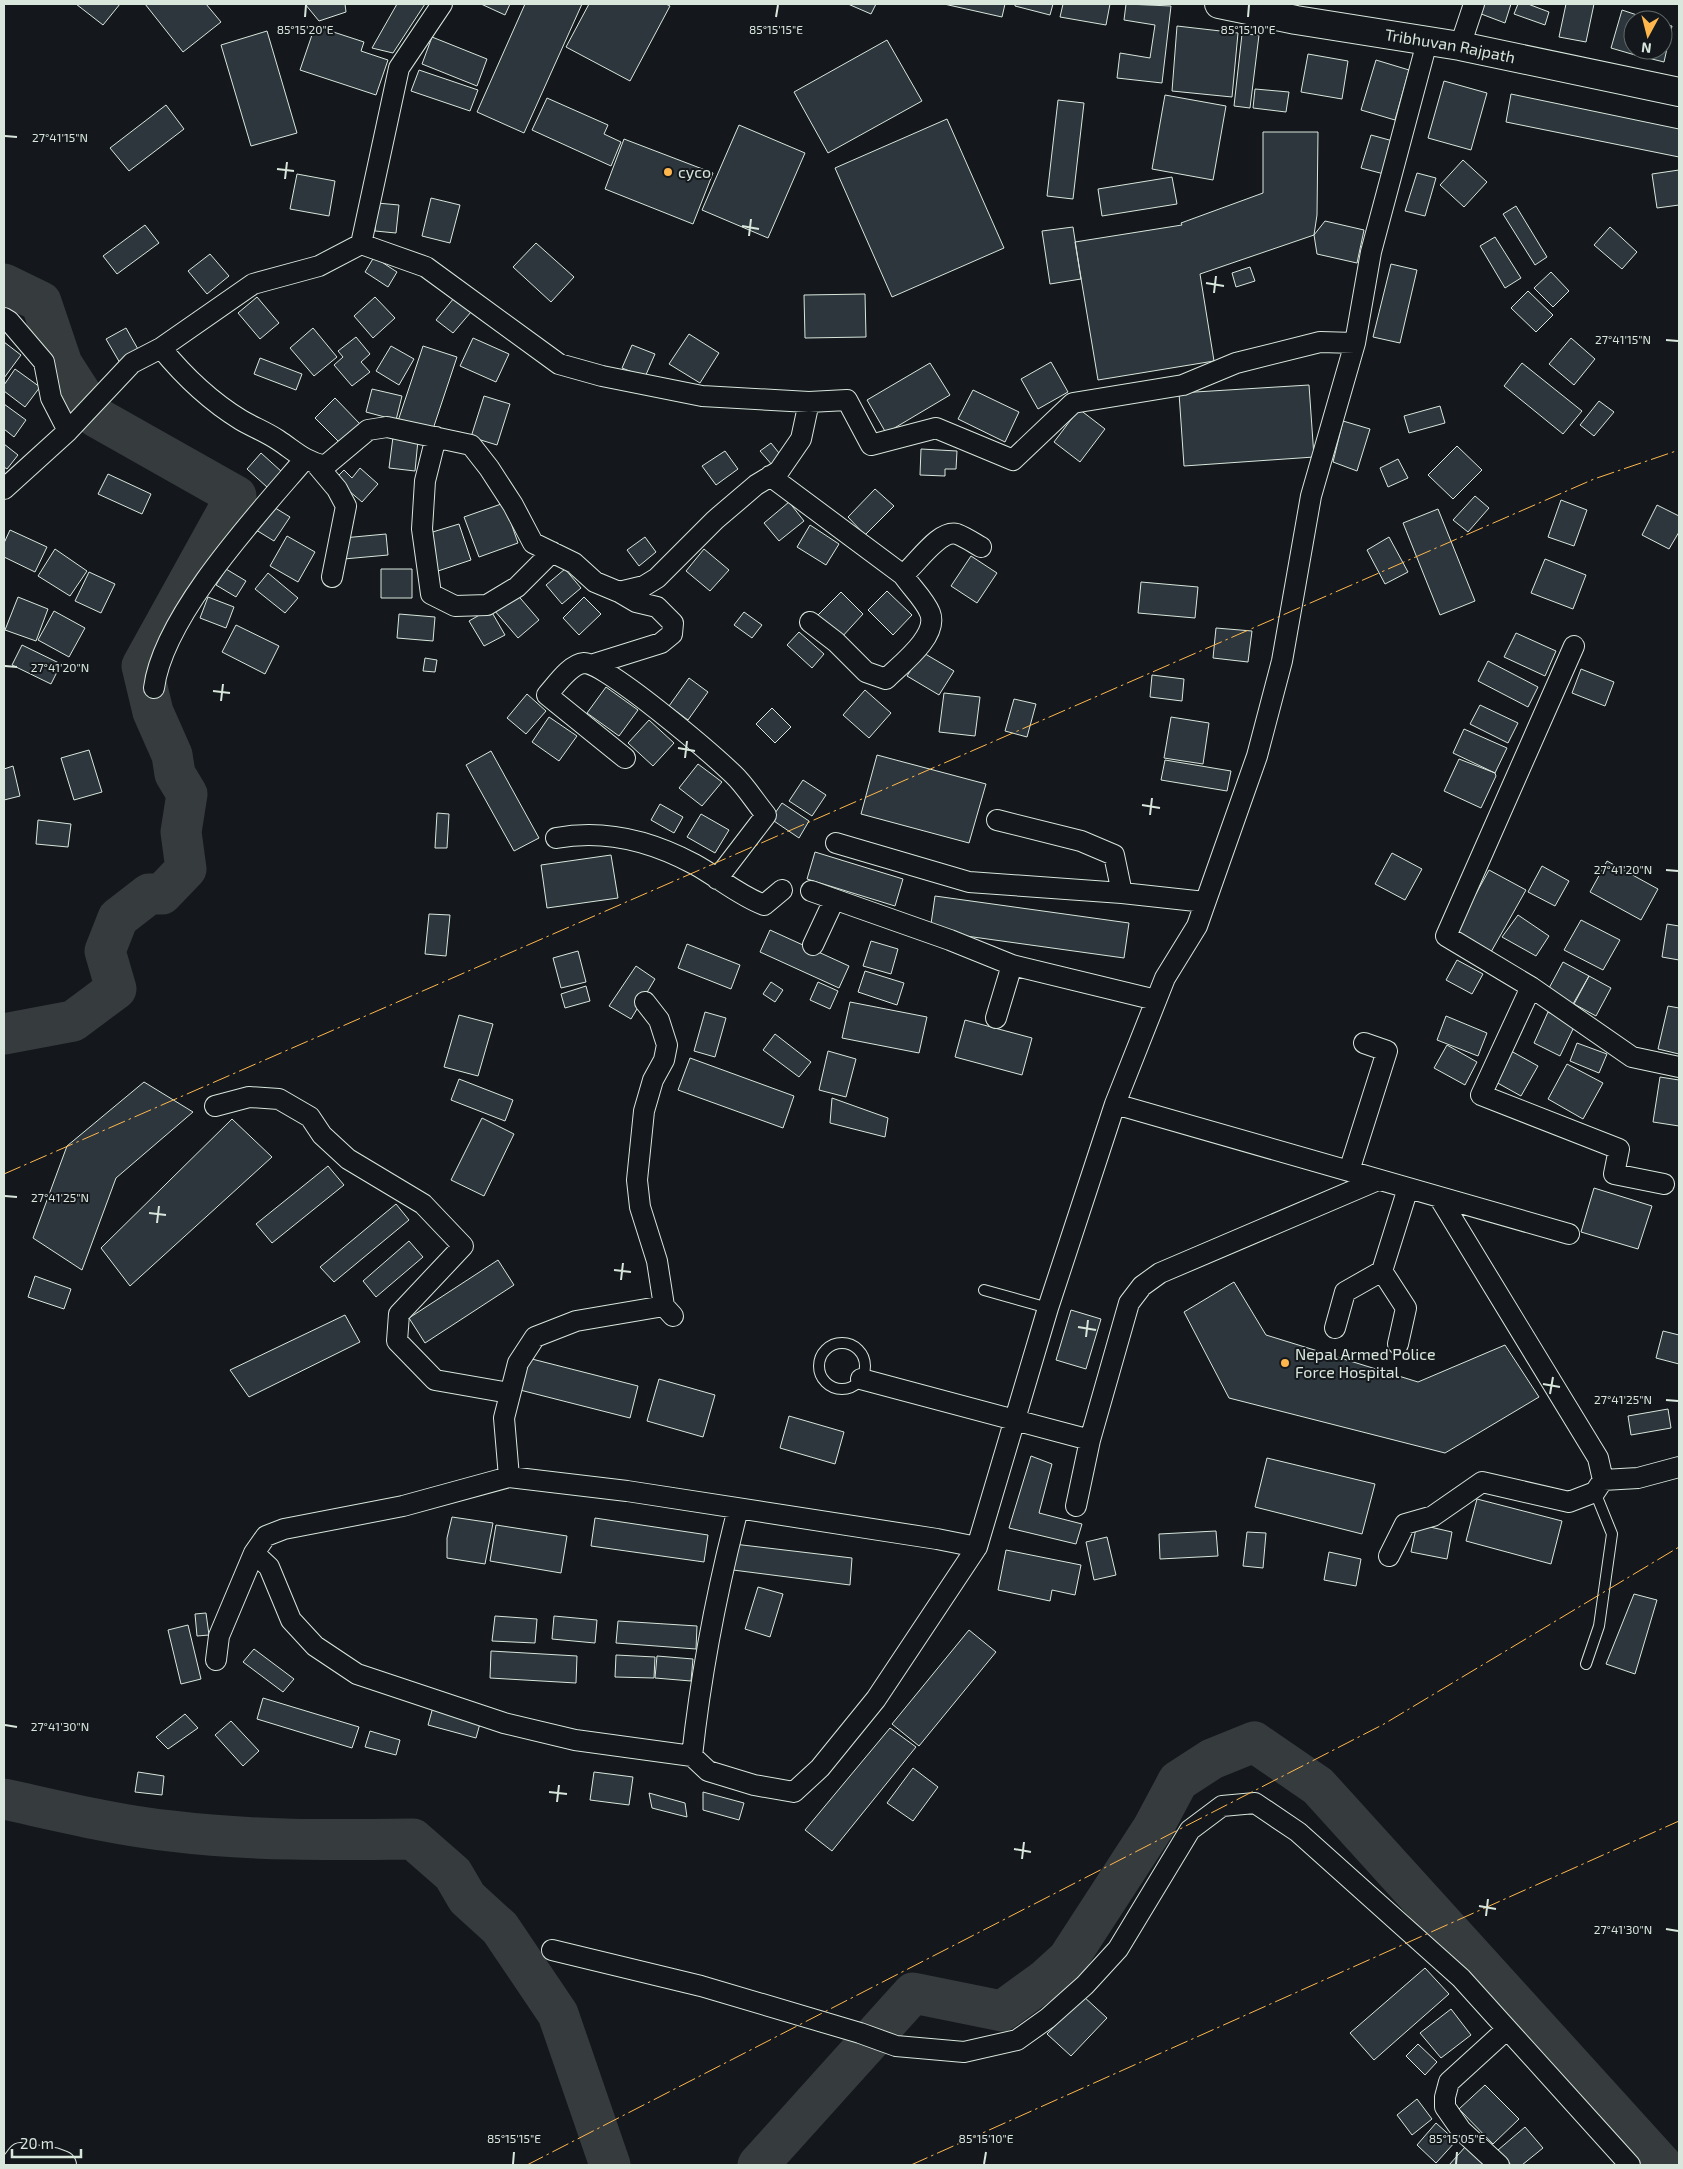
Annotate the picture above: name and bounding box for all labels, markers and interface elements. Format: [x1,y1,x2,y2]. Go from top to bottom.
north arrow [1623,10,1673,60]
text: 85°15'20"E [277,22,334,36]
text: 85°15'15"E [749,22,803,36]
text: 85°15'10"E [1221,22,1276,36]
street label: Tribhuvan Rajpath [1384,24,1517,66]
text: N [1640,39,1652,57]
text: 27°41'15"N [32,130,88,144]
place label: cyco [678,162,711,181]
marker: cyco [662,166,674,178]
text: 27°41'15"N [1595,332,1651,346]
text: 27°41'20"N [31,660,89,674]
text: 27°41'20"N [1594,862,1652,876]
text: 27°41'25"N [31,1190,89,1204]
place label: Nepal Armed Police Force Hospital [1295,1344,1436,1381]
marker: Nepal Armed Police Force Hospital [1279,1357,1291,1369]
text: 27°41'25"N [1594,1392,1652,1406]
text: 27°41'30"N [31,1719,89,1733]
text: 27°41'30"N [1594,1922,1652,1936]
scale bar [12,2126,81,2158]
text: 85°15'15"E [487,2131,541,2145]
text: 85°15'10"E [959,2131,1014,2145]
text: 85°15'05"E [1429,2131,1485,2145]
text: 20 m [20,2134,54,2152]

